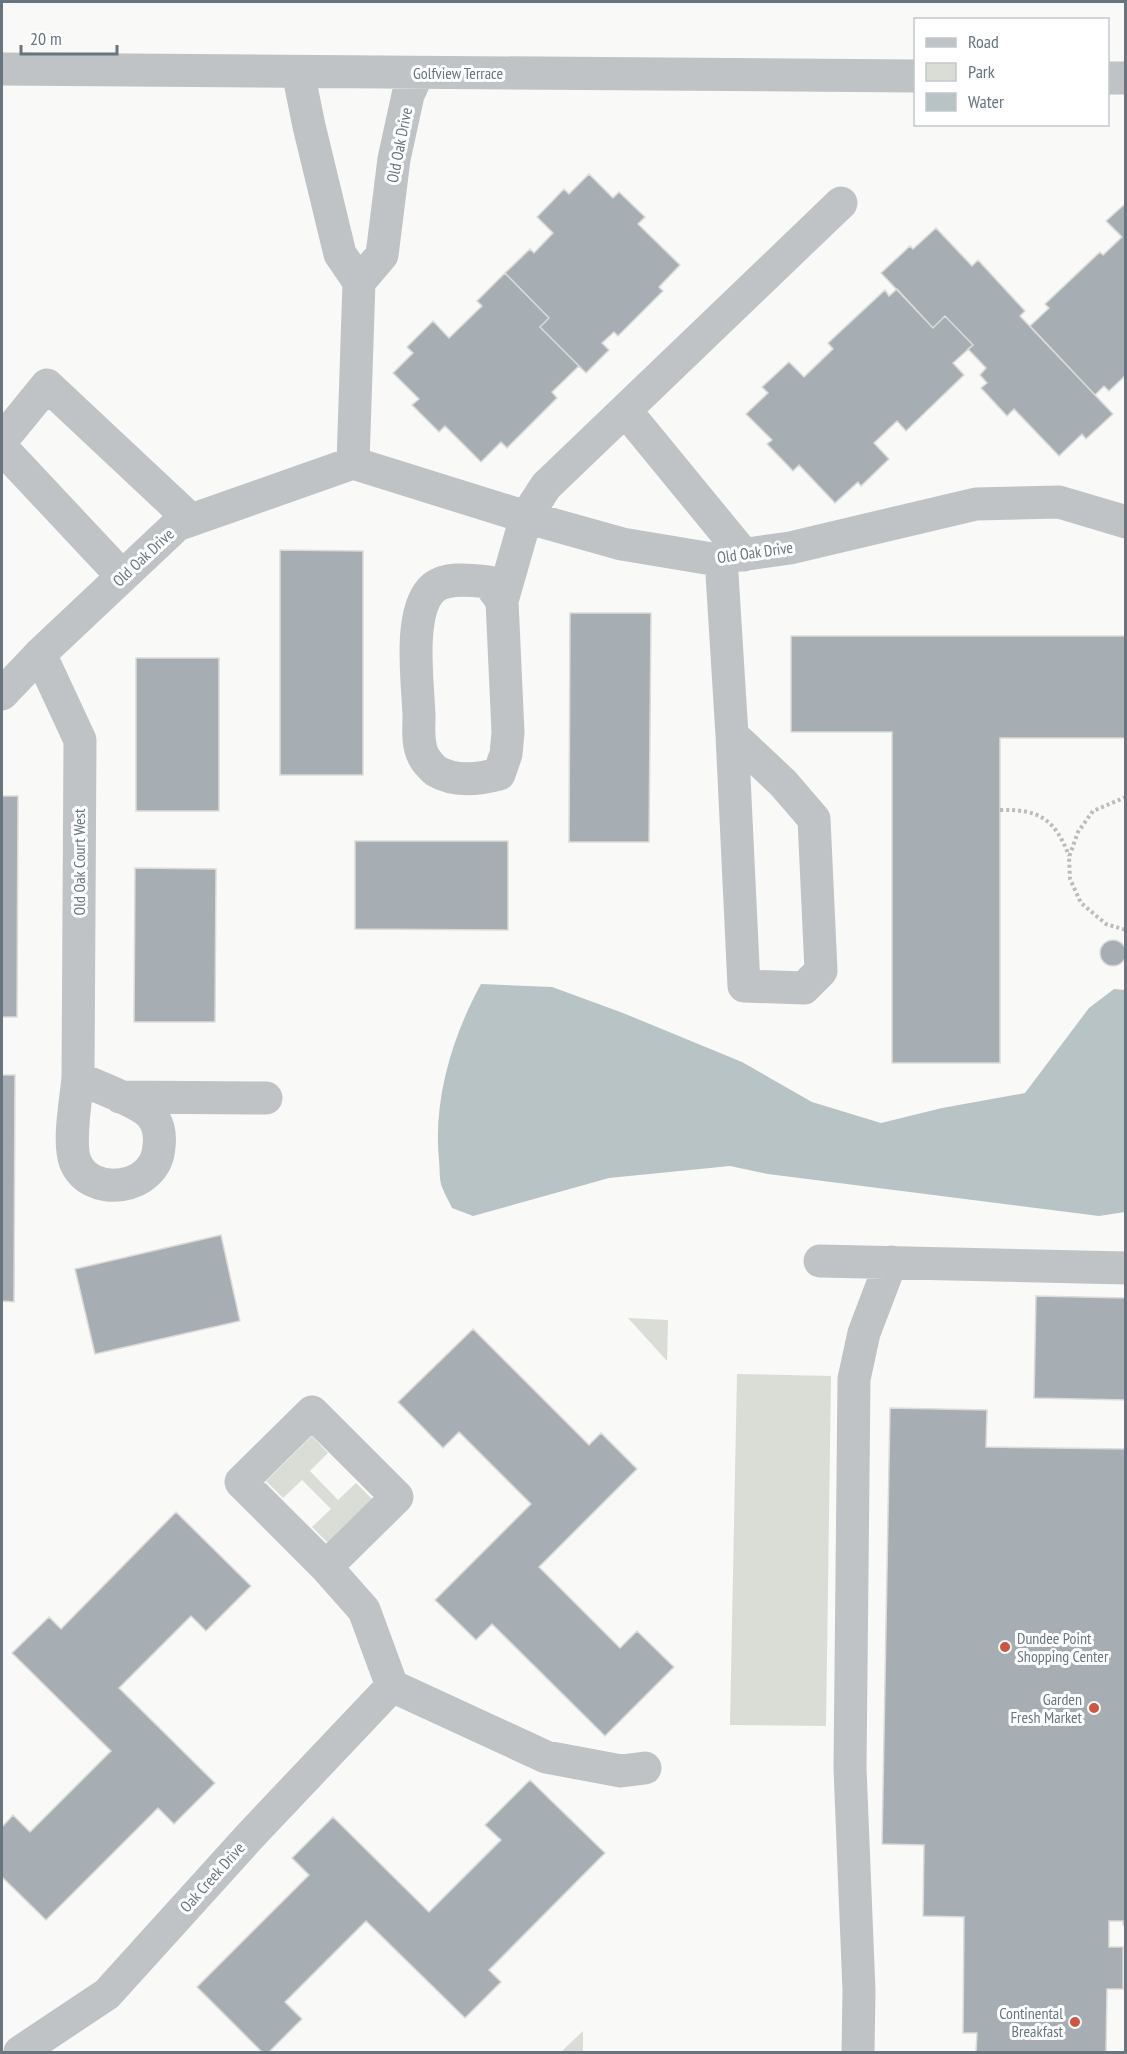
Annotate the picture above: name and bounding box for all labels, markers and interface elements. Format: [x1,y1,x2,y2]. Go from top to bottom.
scale bar [21,18,117,56]
legend [914,18,1109,126]
text: 20 m [30,27,62,50]
text: Road [968,30,999,53]
text: Park [968,60,995,83]
street label: Golfview Terrace [413,63,503,83]
text: Water [968,90,1004,113]
street label: Old Oak Drive [382,106,416,184]
street label: Old Oak Drive [108,524,178,590]
street label: Old Oak Drive [716,537,794,567]
street label: Old Oak Court West [69,808,89,915]
place label: Dundee Point Shopping Center [1017,1628,1109,1666]
marker: Dundee Point Shopping Center [998,1640,1012,1654]
place label: Garden Fresh Market [1011,1689,1083,1727]
marker: Garden Fresh Market [1087,1701,1101,1715]
street label: Oak Creek Drive [175,1838,249,1916]
place label: Continental Breakfast [999,2003,1064,2041]
marker: Continental Breakfast [1068,2015,1082,2029]

